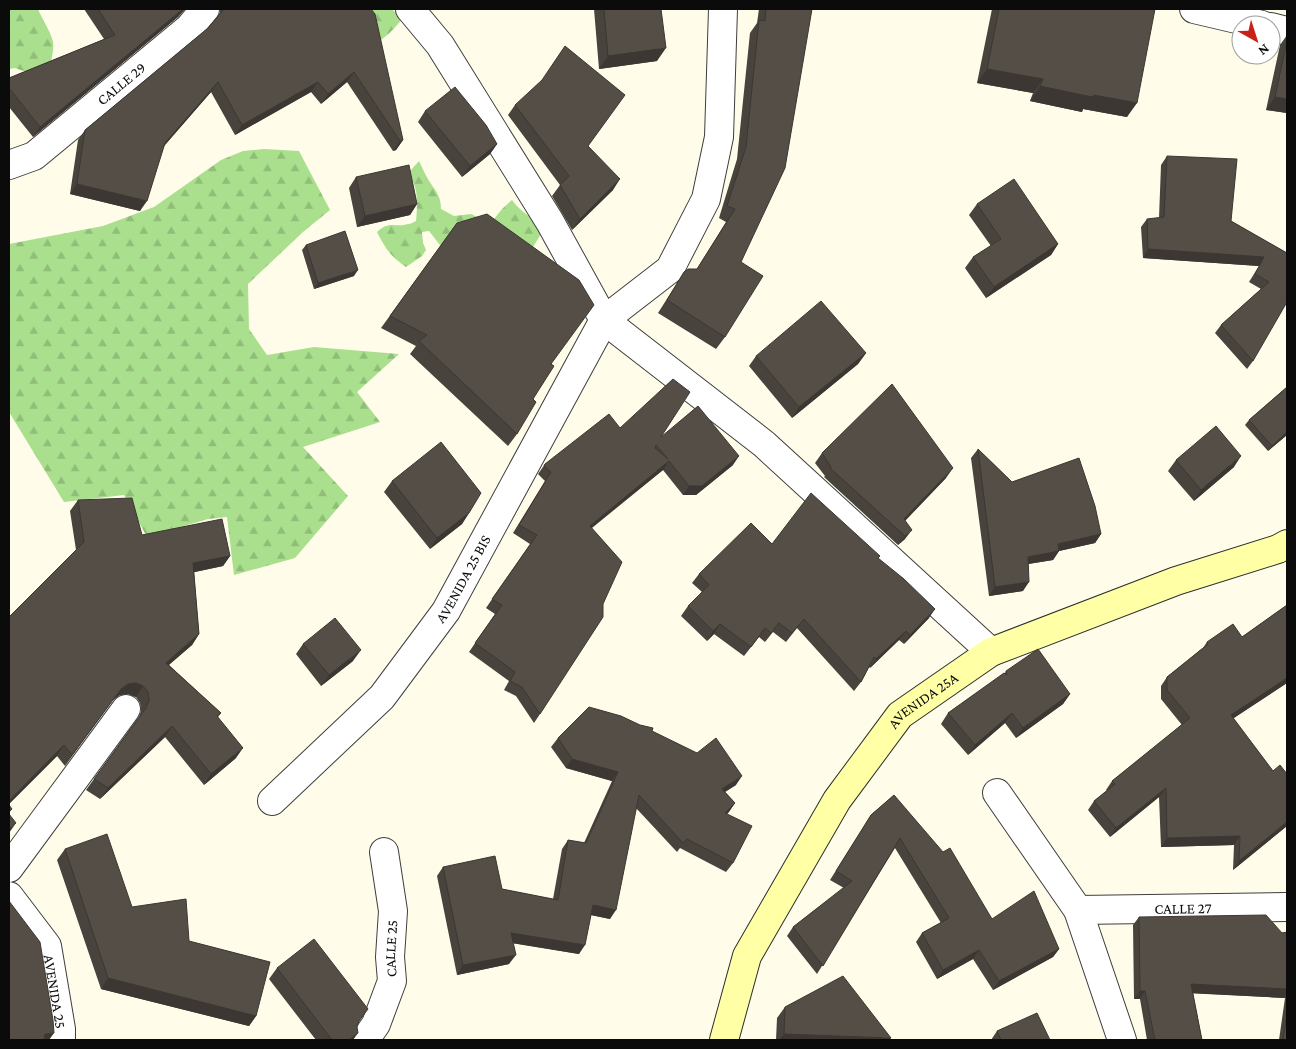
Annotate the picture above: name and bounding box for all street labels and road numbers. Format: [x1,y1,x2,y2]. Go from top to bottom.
street label: CALLE 29 [94,59,149,108]
street label: AVENIDA 25 BIS [432,532,494,626]
street label: AVENIDA 25A [885,669,961,731]
street label: CALLE 27 [1154,900,1212,917]
street label: CALLE 25 [382,919,400,978]
street label: AVENIDA 25 [41,953,69,1030]

